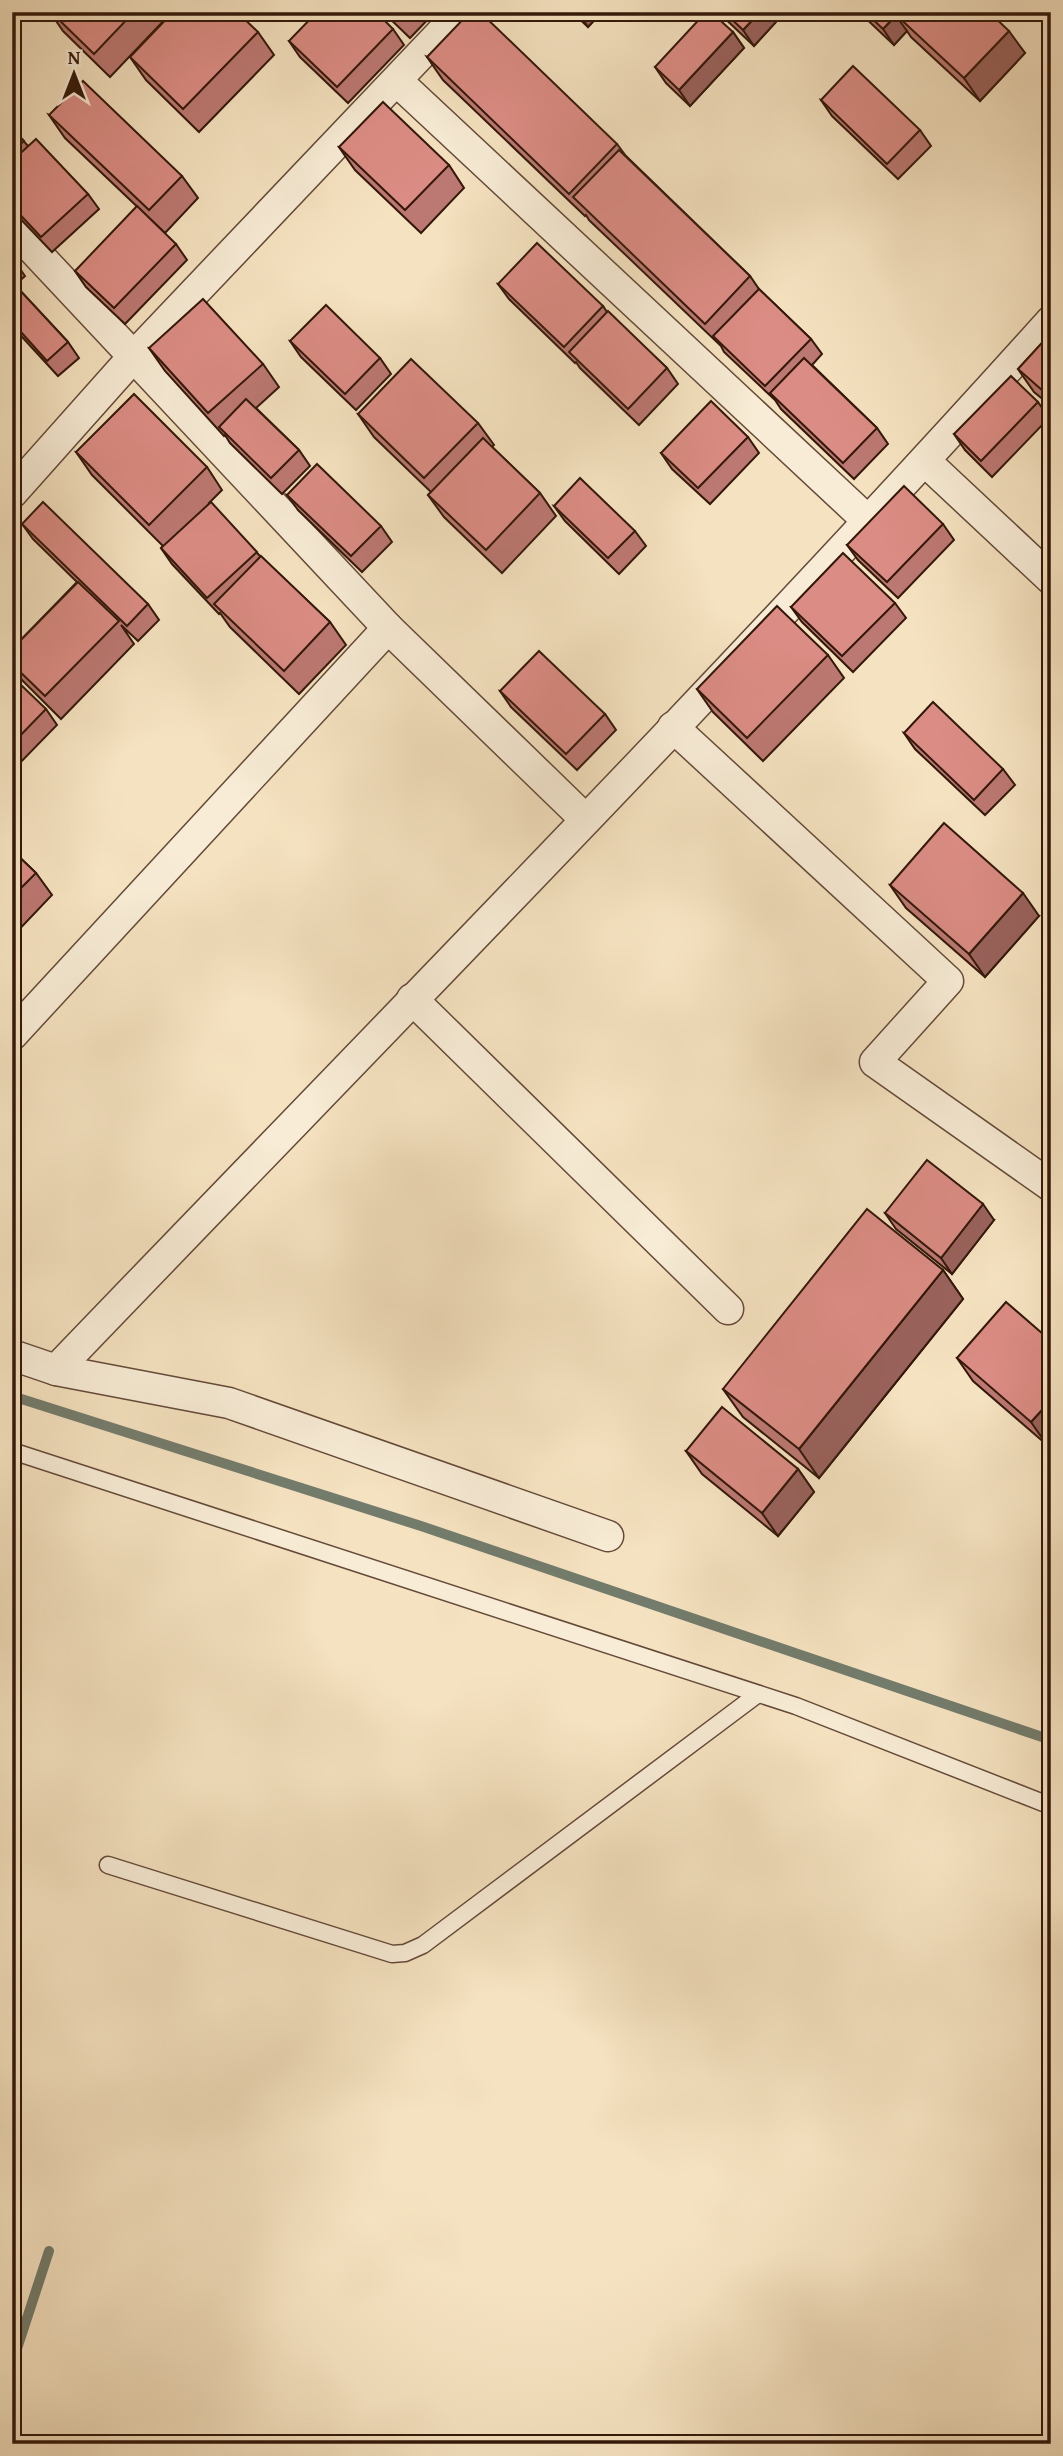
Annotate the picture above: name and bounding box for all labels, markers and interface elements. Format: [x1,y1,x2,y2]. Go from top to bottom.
north arrow [38,38,108,108]
text: N [68,43,81,71]

